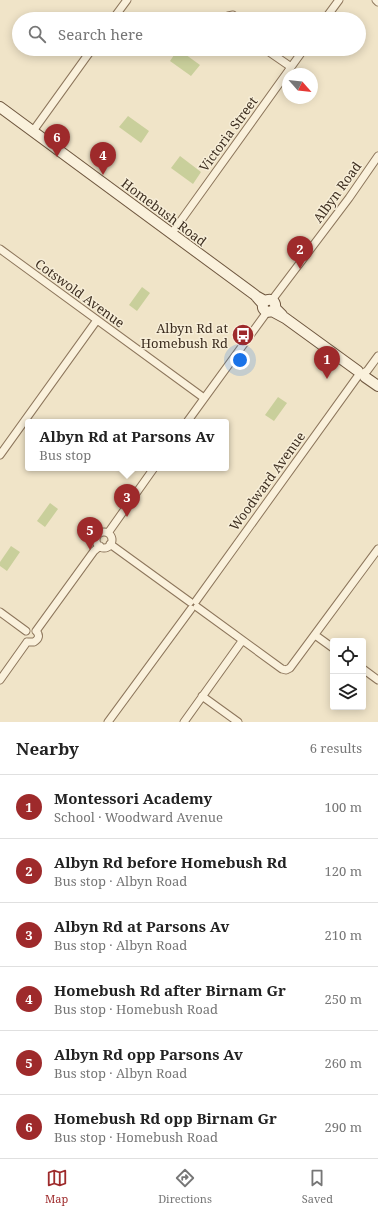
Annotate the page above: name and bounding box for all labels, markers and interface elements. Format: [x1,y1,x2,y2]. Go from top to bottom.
search box [12,12,366,56]
icon: search [26,23,48,45]
text: Search here [58,24,143,44]
north arrow [282,68,318,104]
street label: Victoria Street [195,93,262,175]
pin: 6 [44,124,70,157]
pin: 4 [90,142,116,175]
street label: Albyn Road [309,158,365,226]
street label: Homebush Road [118,174,210,250]
pin: 2 [287,236,313,269]
street label: Cotswold Avenue [32,254,128,332]
place label: Albyn Rd at Homebush Rd [141,319,228,352]
bus stop icon: Albyn Rd at Homebush Rd [230,322,256,348]
pin: 1 [314,346,340,379]
your location [230,350,250,370]
popup [25,419,229,471]
text: Albyn Rd at Parsons Av [39,426,215,446]
street label: Woodward Avenue [225,428,309,534]
text: Bus stop [39,446,91,464]
pin: 3 [114,484,140,517]
pin: 5 [77,517,103,550]
map controls [330,638,366,710]
button: locate [330,638,366,674]
button: layers [330,674,366,710]
text: Nearby [16,737,79,760]
text: 6 results [310,739,362,757]
text: Montessori Academy [54,788,212,808]
text: 1 [25,798,33,816]
text: 100 m [325,798,362,816]
text: School · Woodward Avenue [54,808,223,826]
text: Albyn Rd before Homebush Rd [54,852,287,872]
text: 2 [25,862,33,880]
text: 120 m [325,862,362,880]
text: Bus stop · Albyn Road [54,872,187,890]
text: Albyn Rd at Parsons Av [54,916,229,936]
text: 3 [25,926,33,944]
text: 210 m [325,926,362,944]
text: Bus stop · Albyn Road [54,936,187,954]
text: Homebush Rd after Birnam Gr [54,980,286,1000]
text: 4 [25,990,33,1008]
text: 250 m [325,990,362,1008]
text: Bus stop · Homebush Road [54,1000,218,1018]
text: Albyn Rd opp Parsons Av [54,1044,243,1064]
text: 5 [25,1054,33,1072]
text: 260 m [325,1054,362,1072]
text: Bus stop · Albyn Road [54,1064,187,1082]
text: Homebush Rd opp Birnam Gr [54,1108,277,1128]
text: 6 [25,1118,33,1136]
text: 290 m [325,1118,362,1136]
text: Bus stop · Homebush Road [54,1128,218,1146]
tab: Map [45,1167,68,1206]
tab: Directions [158,1167,212,1206]
tab: Saved [302,1167,333,1206]

